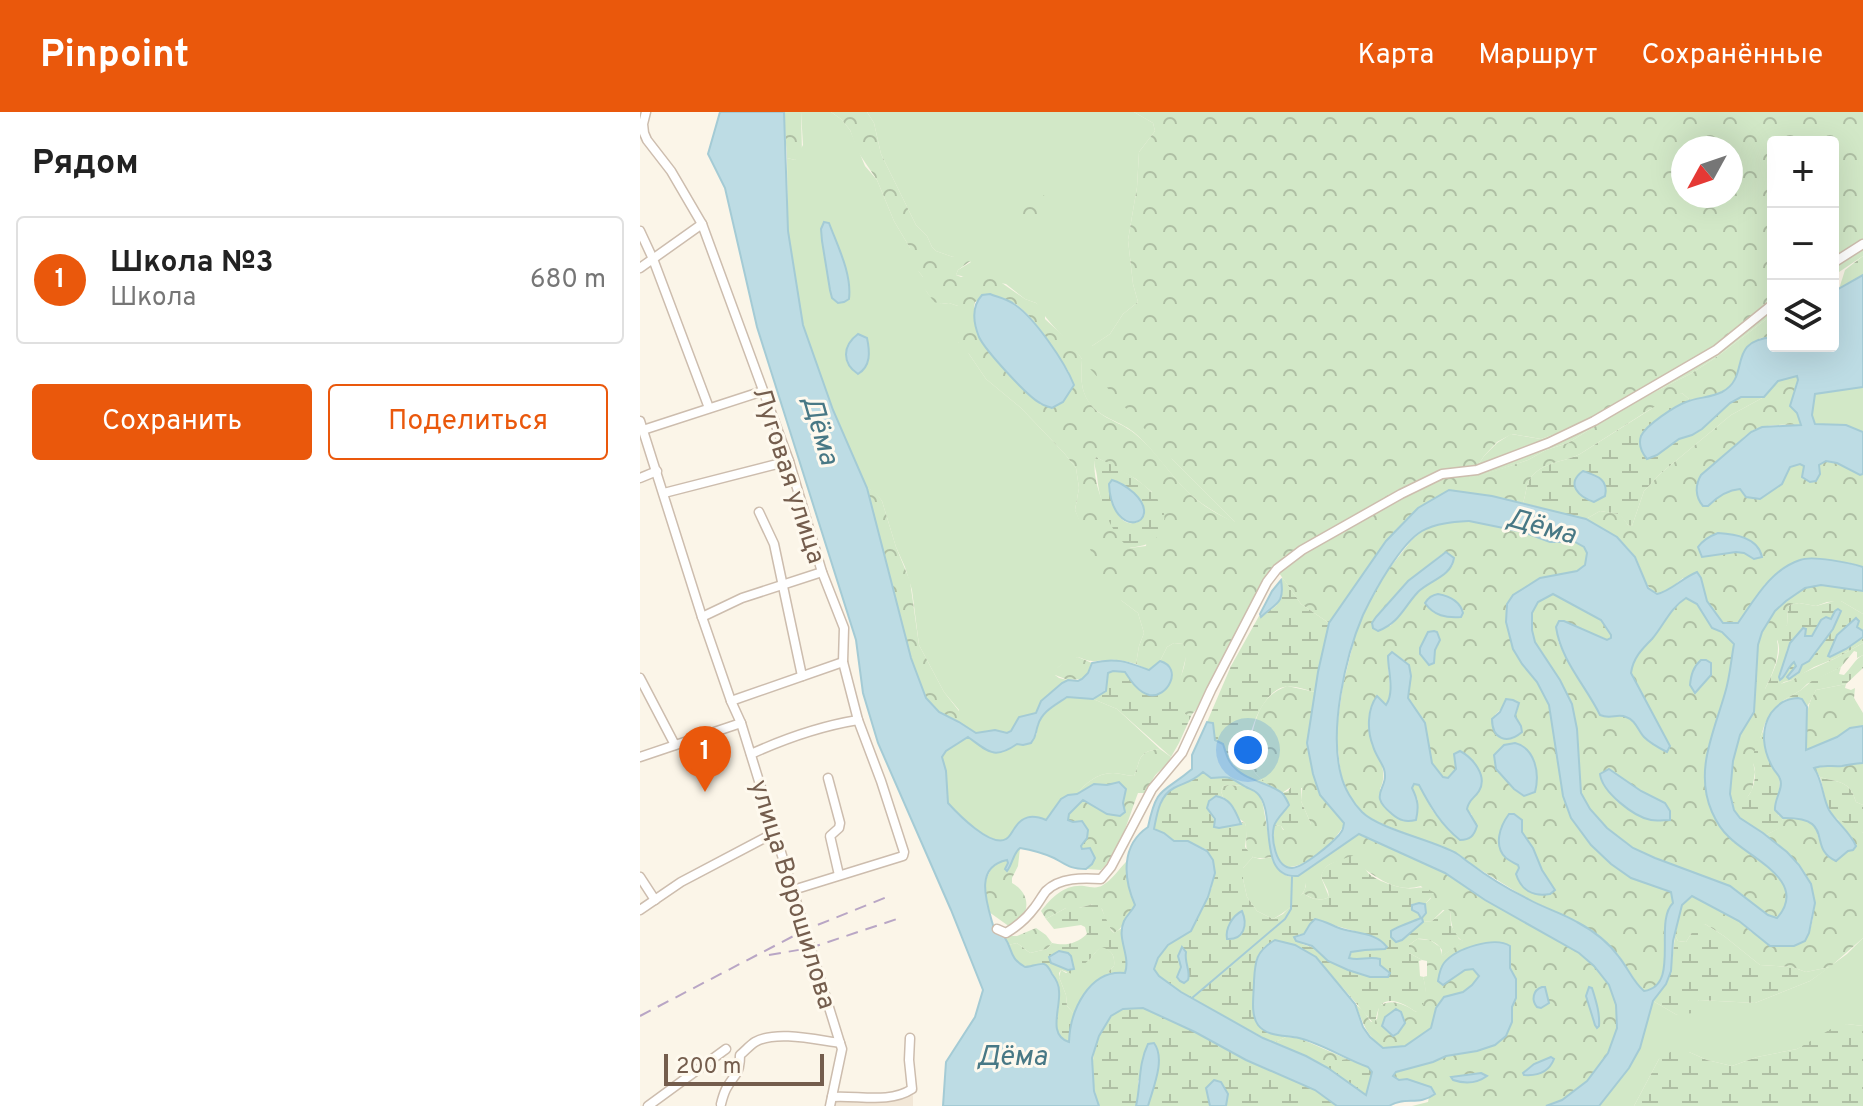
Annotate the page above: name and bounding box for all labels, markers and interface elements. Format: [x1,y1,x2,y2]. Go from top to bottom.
text: Pinpoint [40,32,189,81]
text: Карта [1358,38,1434,74]
text: Маршрут [1478,38,1597,74]
text: Сохранённые [1641,38,1823,74]
north arrow [1671,136,1743,208]
map controls [1767,136,1839,352]
button: + [1767,136,1839,208]
text: Рядом [32,143,139,186]
button: − [1767,208,1839,280]
text: Школа №3 [110,245,273,282]
text: 1 [55,264,65,297]
text: 680 m [530,264,606,297]
button: layers [1767,280,1839,352]
text: Школа [110,282,196,315]
street label: Луговая улица [744,383,832,568]
button: Сохранить [32,384,312,460]
button: Поделиться [328,384,608,460]
water label: Дёма [792,392,846,470]
water label: Дёма [1503,501,1580,555]
pin: 1 [679,726,731,792]
your location [1228,730,1268,770]
street label: улица Ворошилова [741,776,842,1013]
water label: Дёма [977,1040,1048,1076]
scale bar [664,1050,824,1086]
text: 200 m [676,1054,741,1081]

